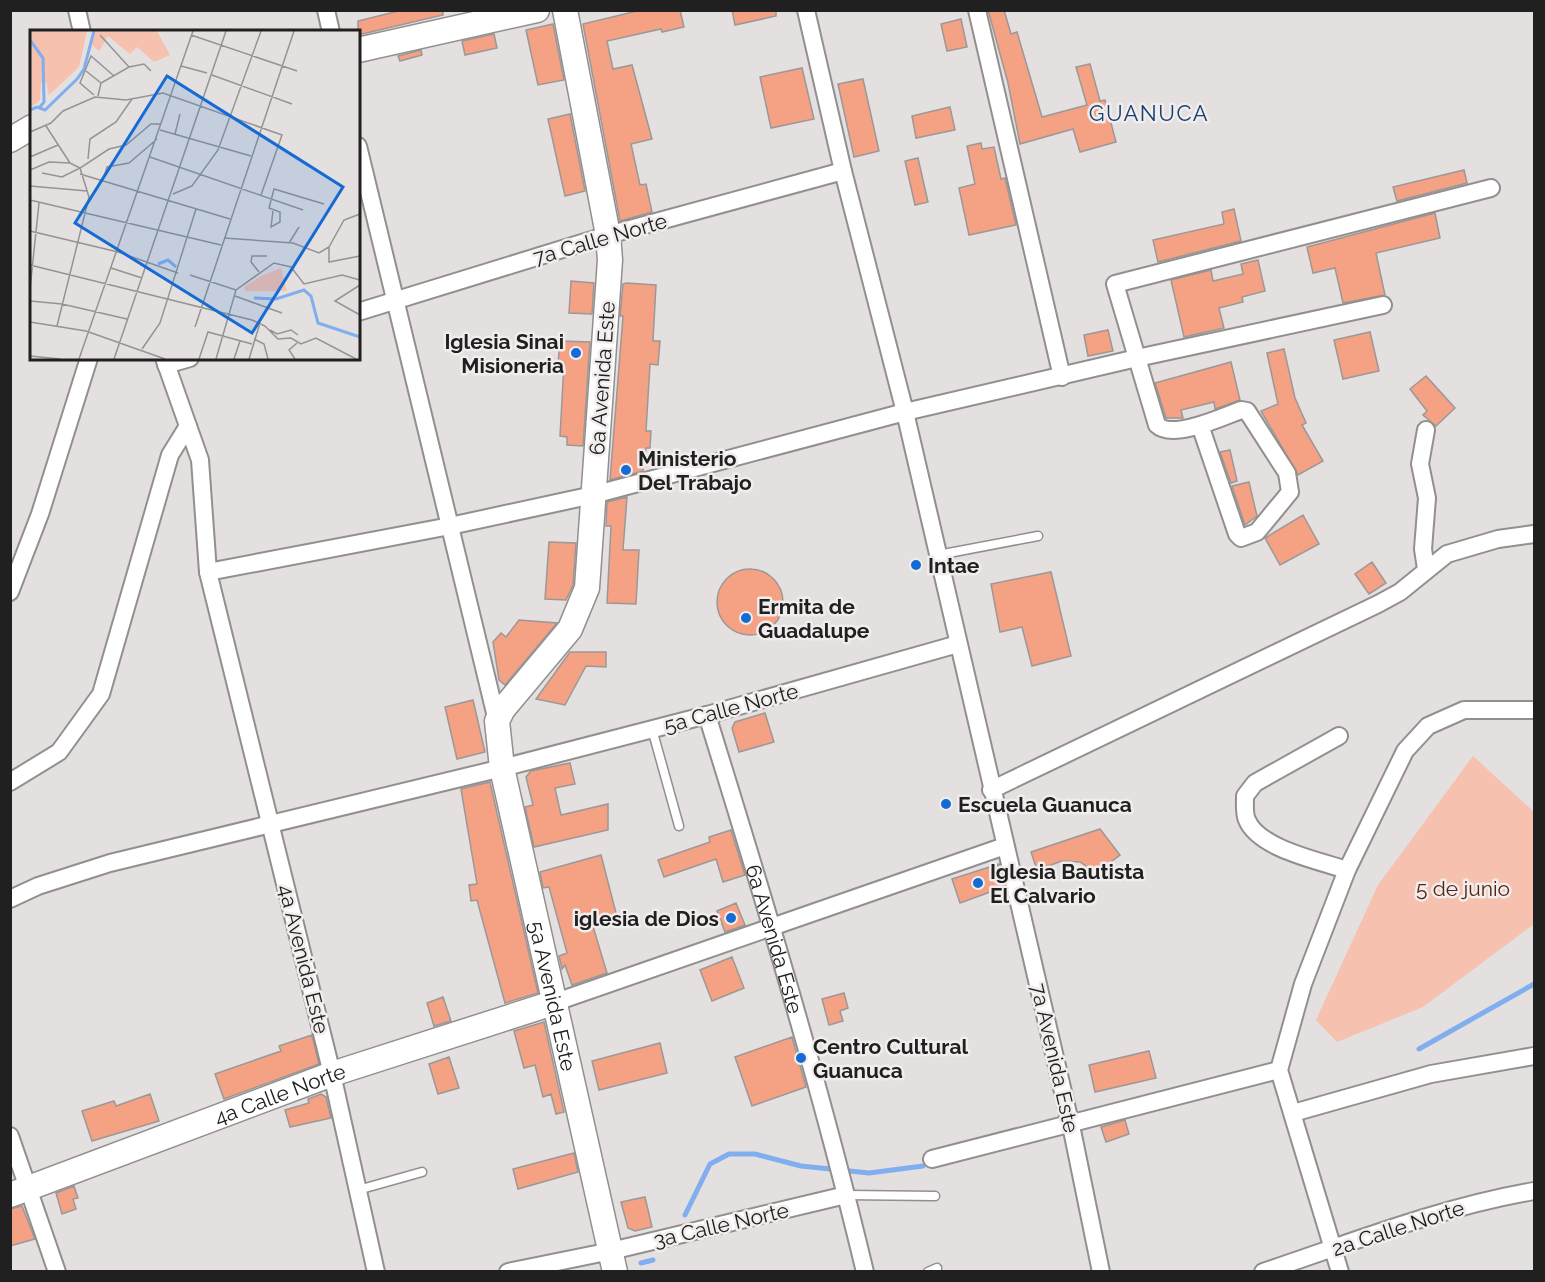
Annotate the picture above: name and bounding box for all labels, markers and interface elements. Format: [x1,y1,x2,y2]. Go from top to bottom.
inset map [30,30,360,360]
district label: GUANUCA [1089,100,1209,126]
street label: 7a Calle Norte [530,208,670,270]
street label: 6a Avenida Este [584,300,620,456]
place label: Iglesia Sinai Misioneria [444,329,564,378]
marker: Iglesia Sinai Misioneria [569,346,583,360]
place label: Ministerio Del Trabajo [638,446,752,495]
marker: Ministerio Del Trabajo [619,463,633,477]
place label: Intae [928,553,980,578]
marker: Intae [909,558,923,572]
place label: Ermita de Guadalupe [758,594,870,643]
marker: Ermita de Guadalupe [739,611,753,625]
street label: 5a Calle Norte [661,678,801,738]
place label: Escuela Guanuca [958,792,1132,817]
marker: Escuela Guanuca [939,797,953,811]
place label: Iglesia Bautista El Calvario [990,859,1144,908]
street label: 6a Avenida Este [741,861,809,1016]
marker: Iglesia Bautista El Calvario [971,876,985,890]
park label: 5 de junio [1416,876,1510,901]
street label: 4a Avenida Este [273,882,335,1036]
place label: iglesia de Dios [574,906,719,931]
marker: iglesia de Dios [724,911,738,925]
street label: 5a Avenida Este [524,919,582,1073]
street label: 7a Avenida Este [1026,981,1084,1135]
place label: Centro Cultural Guanuca [813,1034,968,1083]
marker: Centro Cultural Guanuca [794,1051,808,1065]
street label: 4a Calle Norte [210,1058,348,1130]
street label: 2a Calle Norte [1329,1195,1467,1261]
street label: 3a Calle Norte [651,1197,791,1253]

